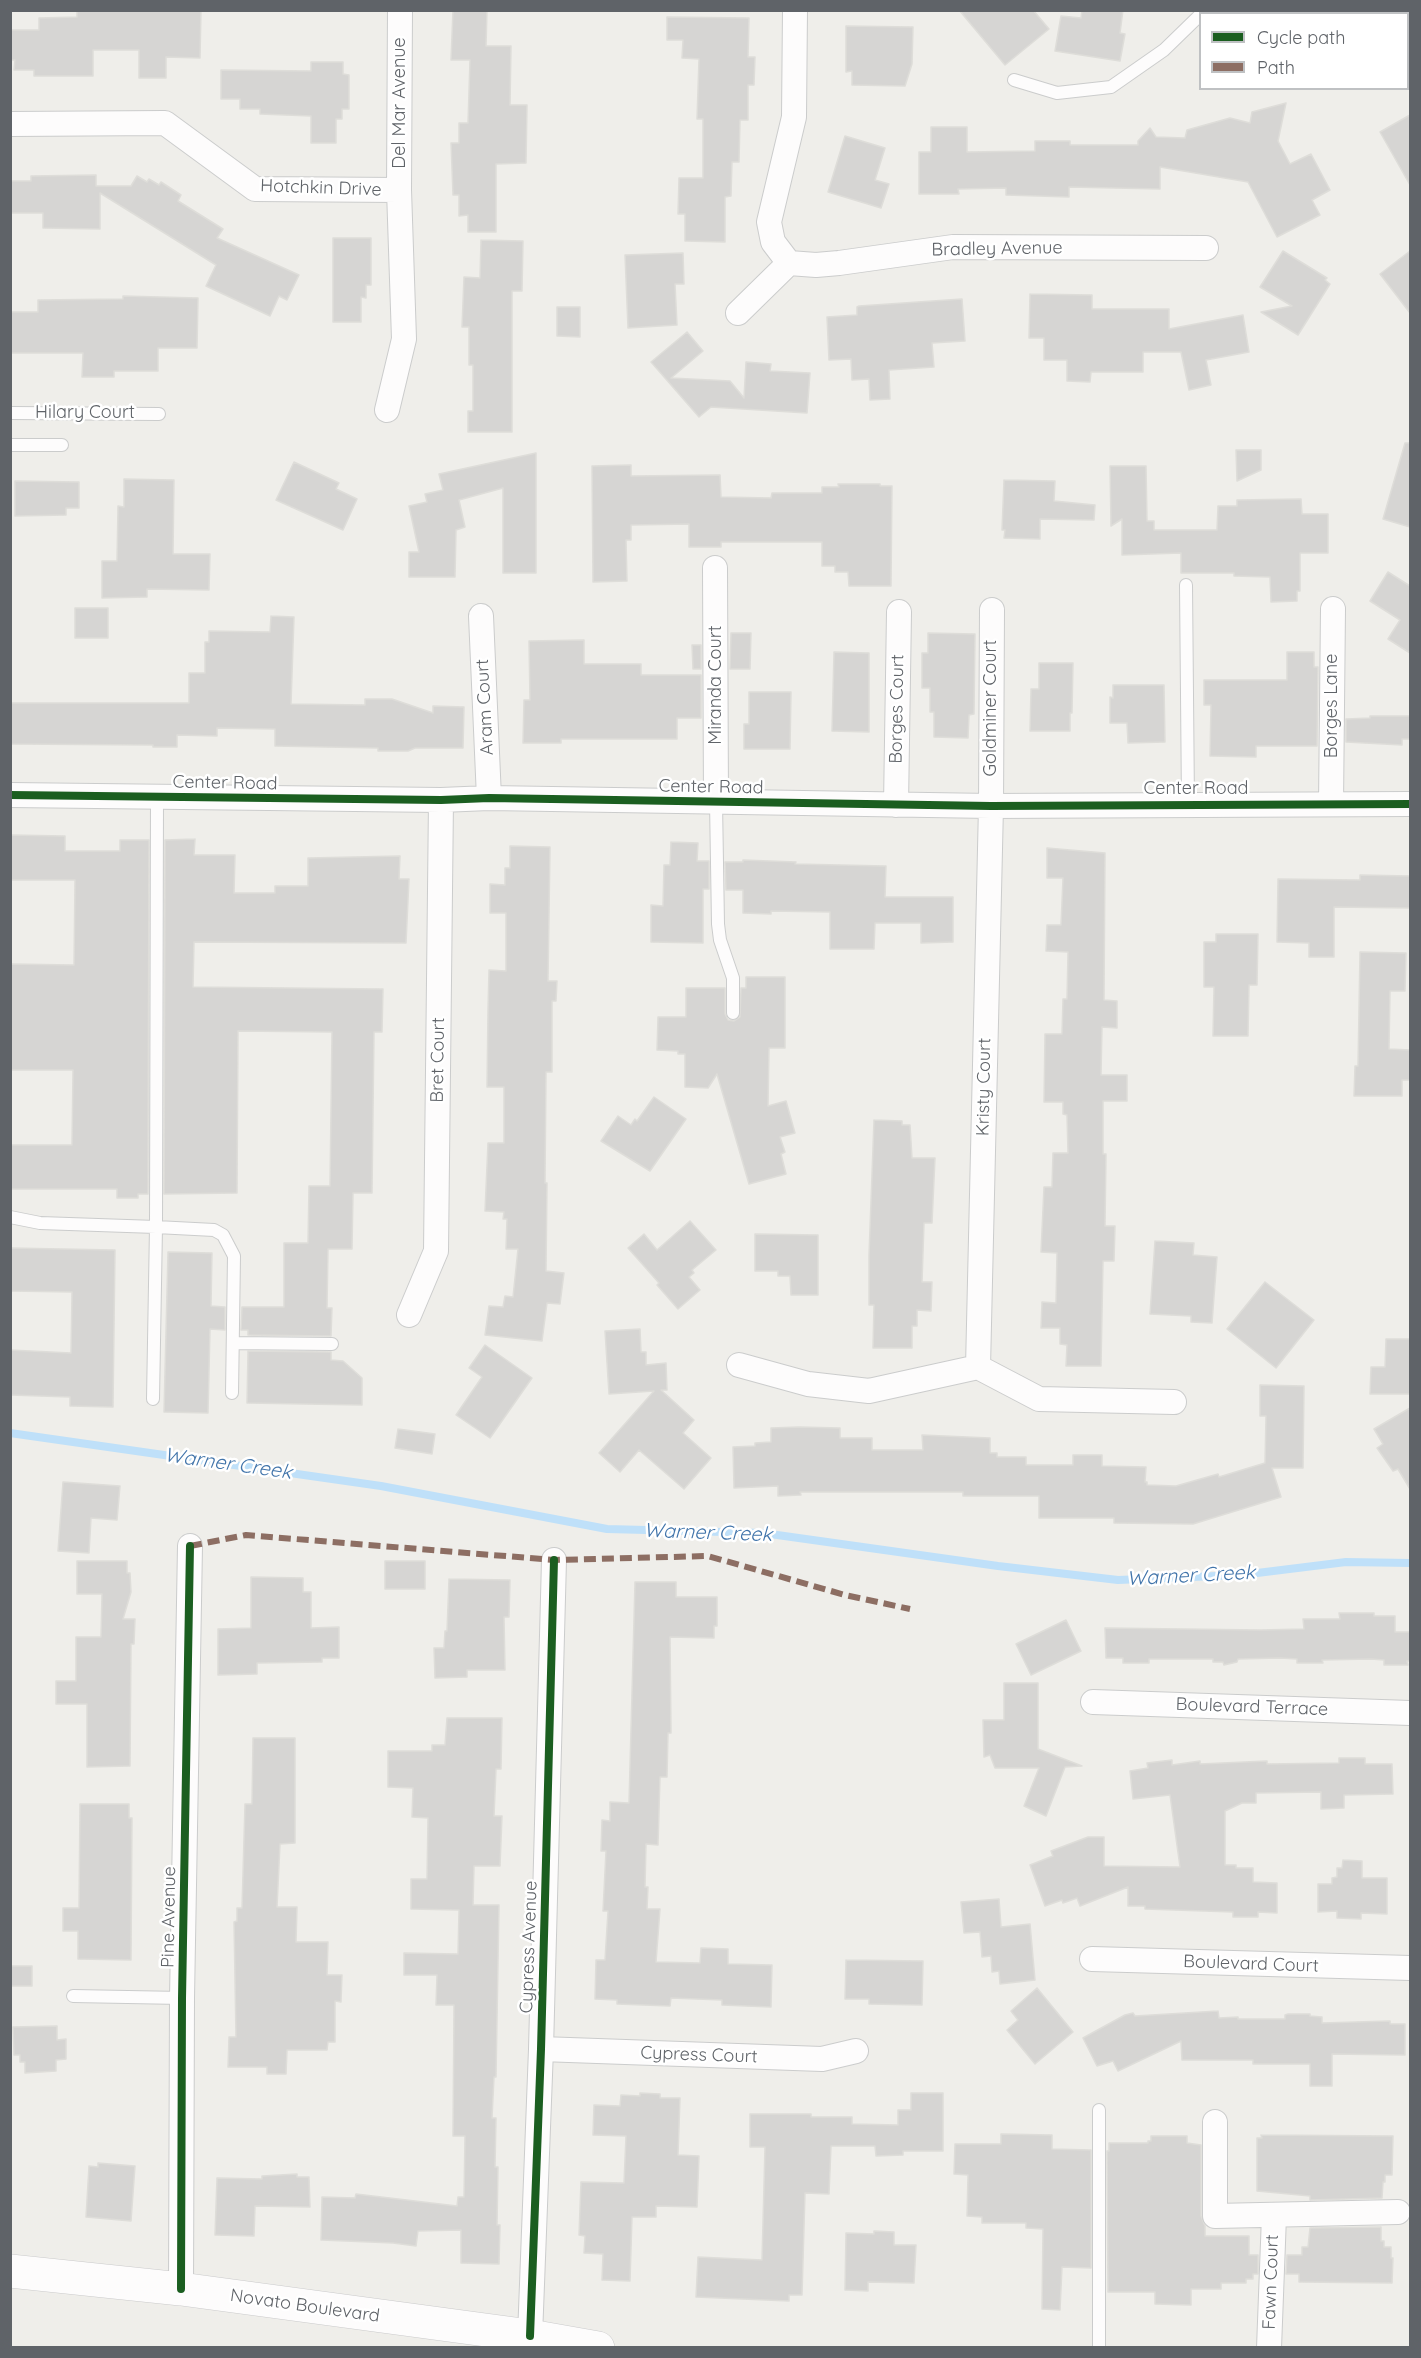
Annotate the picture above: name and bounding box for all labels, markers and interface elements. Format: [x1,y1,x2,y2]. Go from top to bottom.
legend [1199,12,1409,90]
text: Cycle path [1257,26,1345,49]
street label: Del Mar Avenue [389,37,411,169]
text: Path [1257,56,1295,79]
street label: Hotchkin Drive [260,175,382,201]
street label: Bradley Avenue [931,237,1063,261]
street label: Hilary Court [35,402,135,424]
street label: Miranda Court [705,625,727,745]
street label: Goldminer Court [980,640,1002,776]
street label: Borges Court [885,654,909,764]
street label: Borges Lane [1321,654,1343,758]
street label: Aram Court [472,658,498,756]
street label: Center Road [172,771,278,795]
street label: Center Road [658,775,764,799]
street label: Center Road [1143,778,1249,800]
street label: Bret Court [426,1017,450,1103]
street label: Kristy Court [972,1038,996,1136]
water label: Warner Creek [163,1443,293,1485]
water label: Warner Creek [643,1519,773,1547]
water label: Warner Creek [1126,1561,1256,1591]
street label: Boulevard Terrace [1175,1694,1329,1720]
street label: Pine Avenue [157,1866,181,1968]
street label: Cypress Avenue [516,1880,542,2014]
street label: Boulevard Court [1183,1951,1319,1977]
street label: Cypress Court [640,2042,758,2068]
street label: Fawn Court [1259,2234,1283,2330]
street label: Novato Boulevard [229,2285,381,2327]

